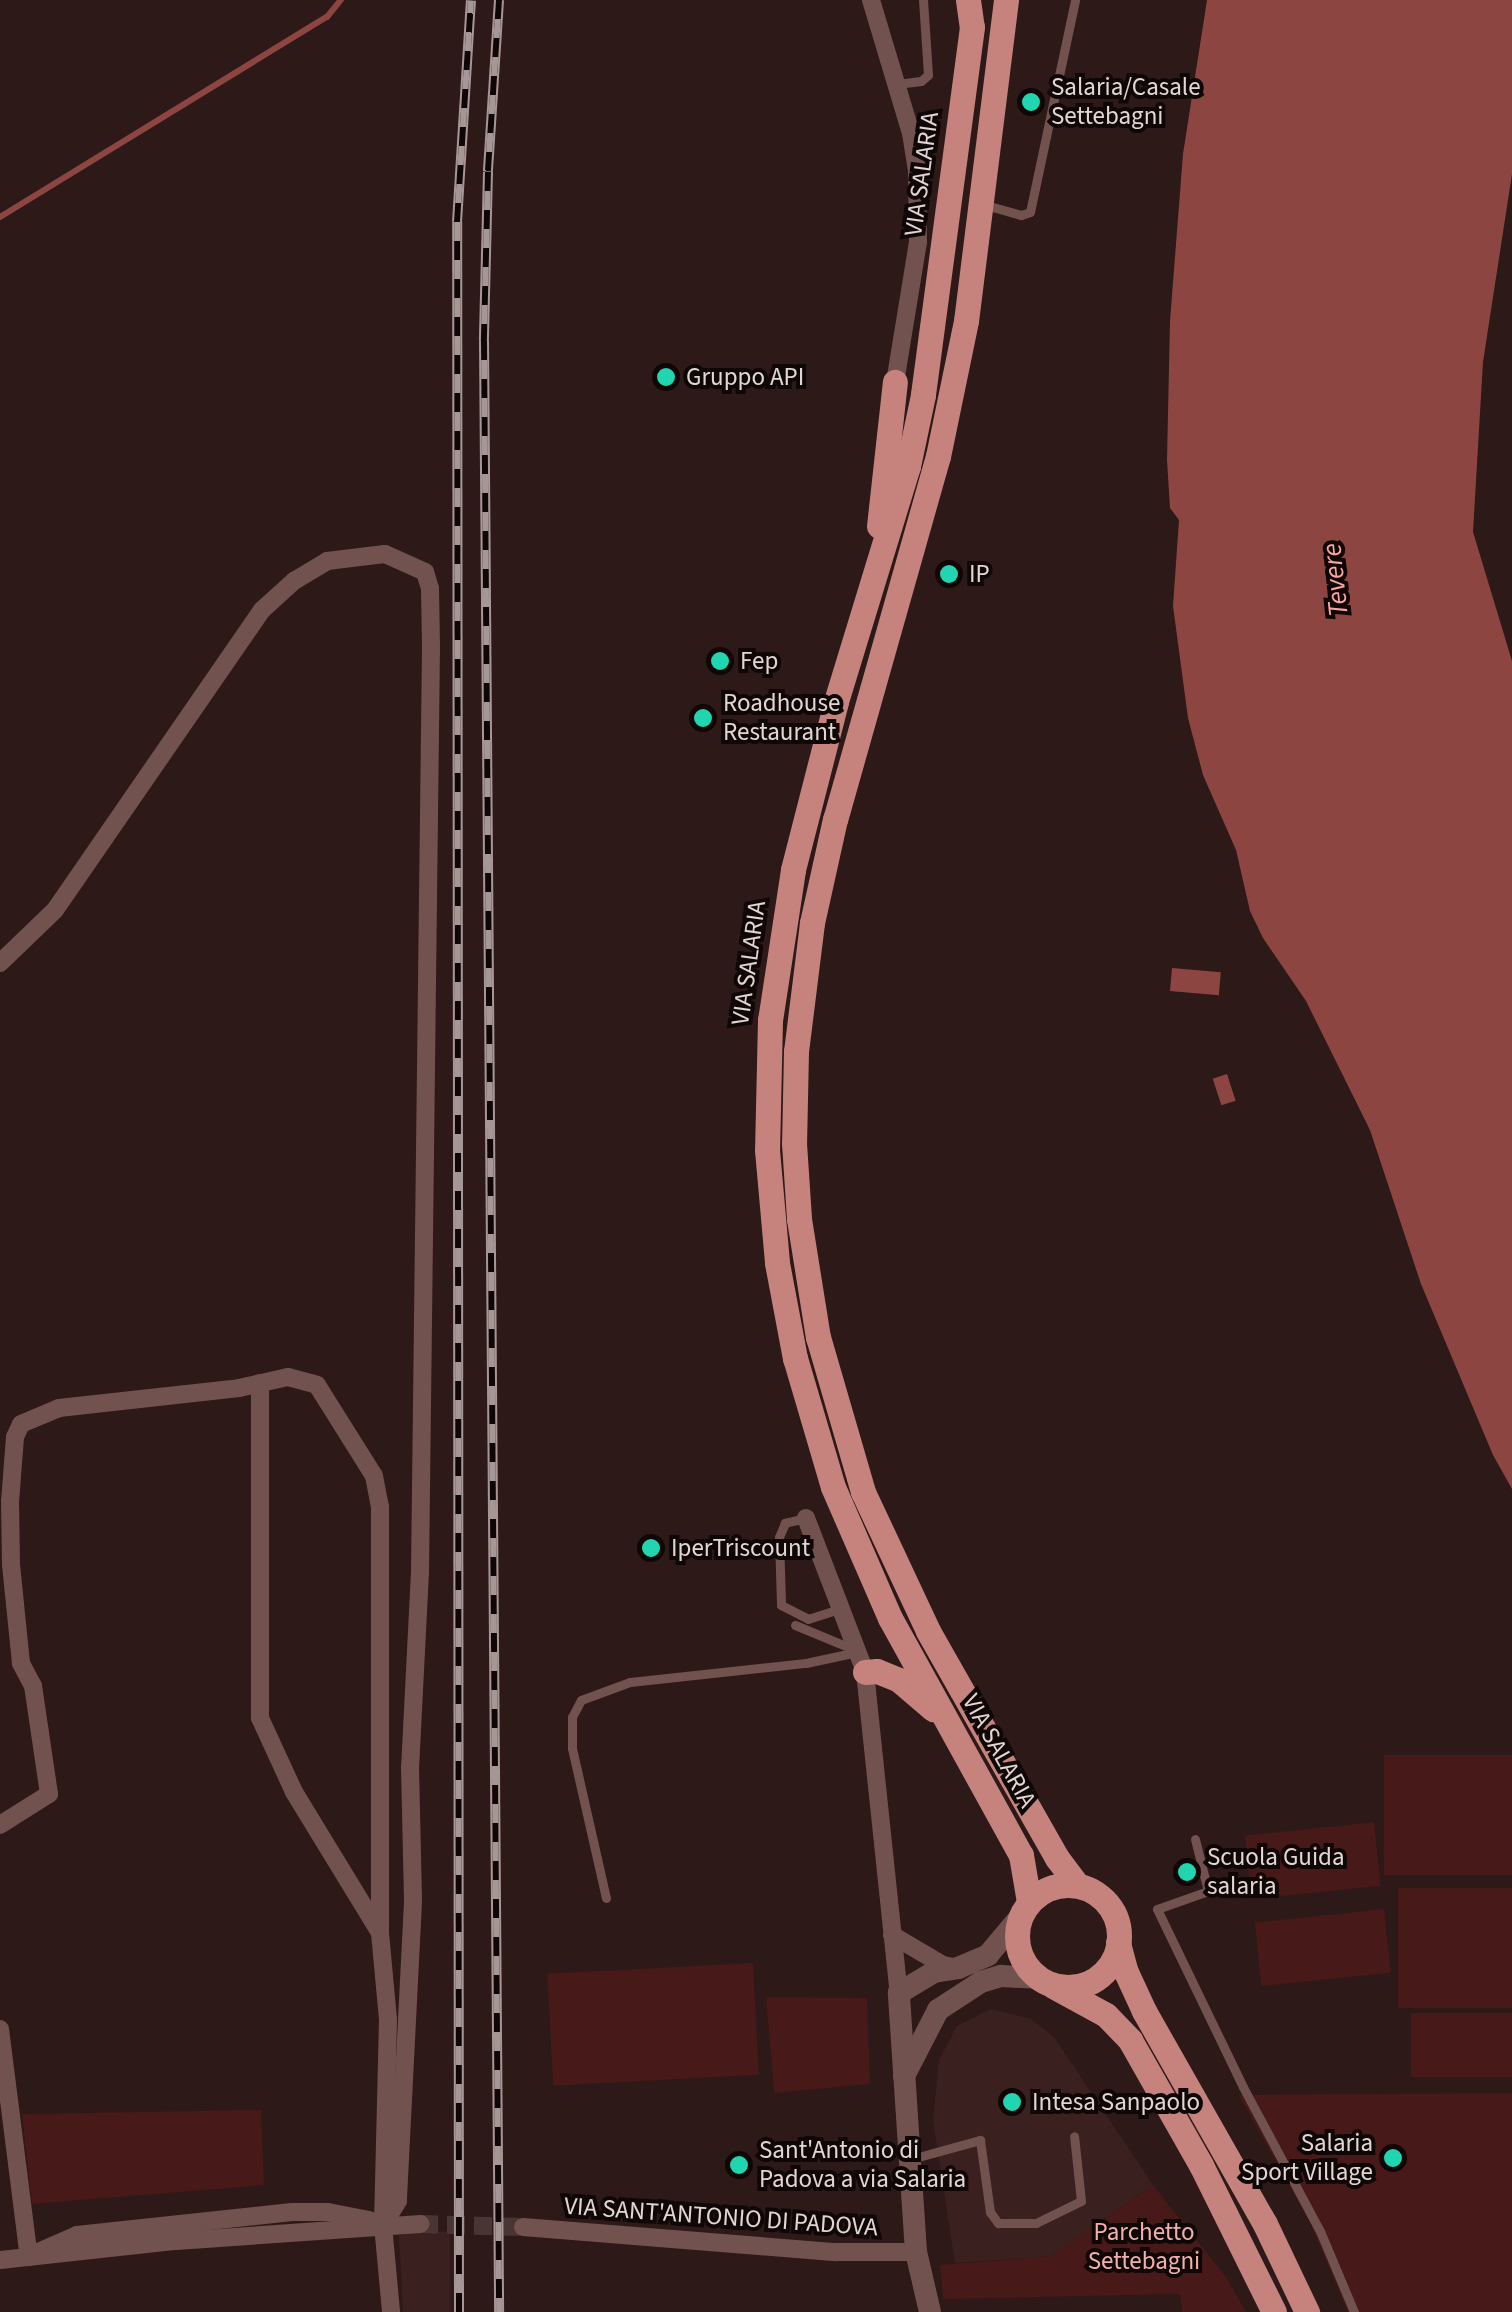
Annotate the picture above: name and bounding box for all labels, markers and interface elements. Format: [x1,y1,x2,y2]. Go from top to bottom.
place label: Salaria/Casale Settebagni [1051,73,1201,132]
marker: Salaria/Casale Settebagni [1020,91,1042,113]
street label: VIA SALARIA [898,110,946,238]
place label: Gruppo API [686,362,804,392]
marker: Gruppo API [655,366,677,388]
water label: Tevere [1314,541,1356,619]
place label: IP [969,559,990,589]
marker: IP [938,563,960,585]
place label: Fep [740,646,778,676]
marker: Fep [709,650,731,672]
place label: Roadhouse Restaurant [723,689,840,748]
marker: Roadhouse Restaurant [692,707,714,729]
street label: VIA SALARIA [725,899,773,1027]
place label: IperTriscount [671,1533,810,1563]
marker: IperTriscount [640,1537,662,1559]
street label: VIA SALARIA [956,1689,1042,1813]
place label: Scuola Guida salaria [1207,1843,1345,1902]
marker: Scuola Guida salaria [1176,1861,1198,1883]
place label: Intesa Sanpaolo [1032,2087,1200,2117]
marker: Intesa Sanpaolo [1001,2091,1023,2113]
place label: Salaria Sport Village [1241,2129,1373,2188]
place label: Sant'Antonio di Padova a via Salaria [759,2136,966,2195]
marker: Salaria Sport Village [1382,2147,1404,2169]
marker: Sant'Antonio di Padova a via Salaria [728,2154,750,2176]
street label: VIA SANT'ANTONIO DI PADOVA [563,2191,879,2243]
park label: Parchetto Settebagni [1088,2218,1200,2277]

